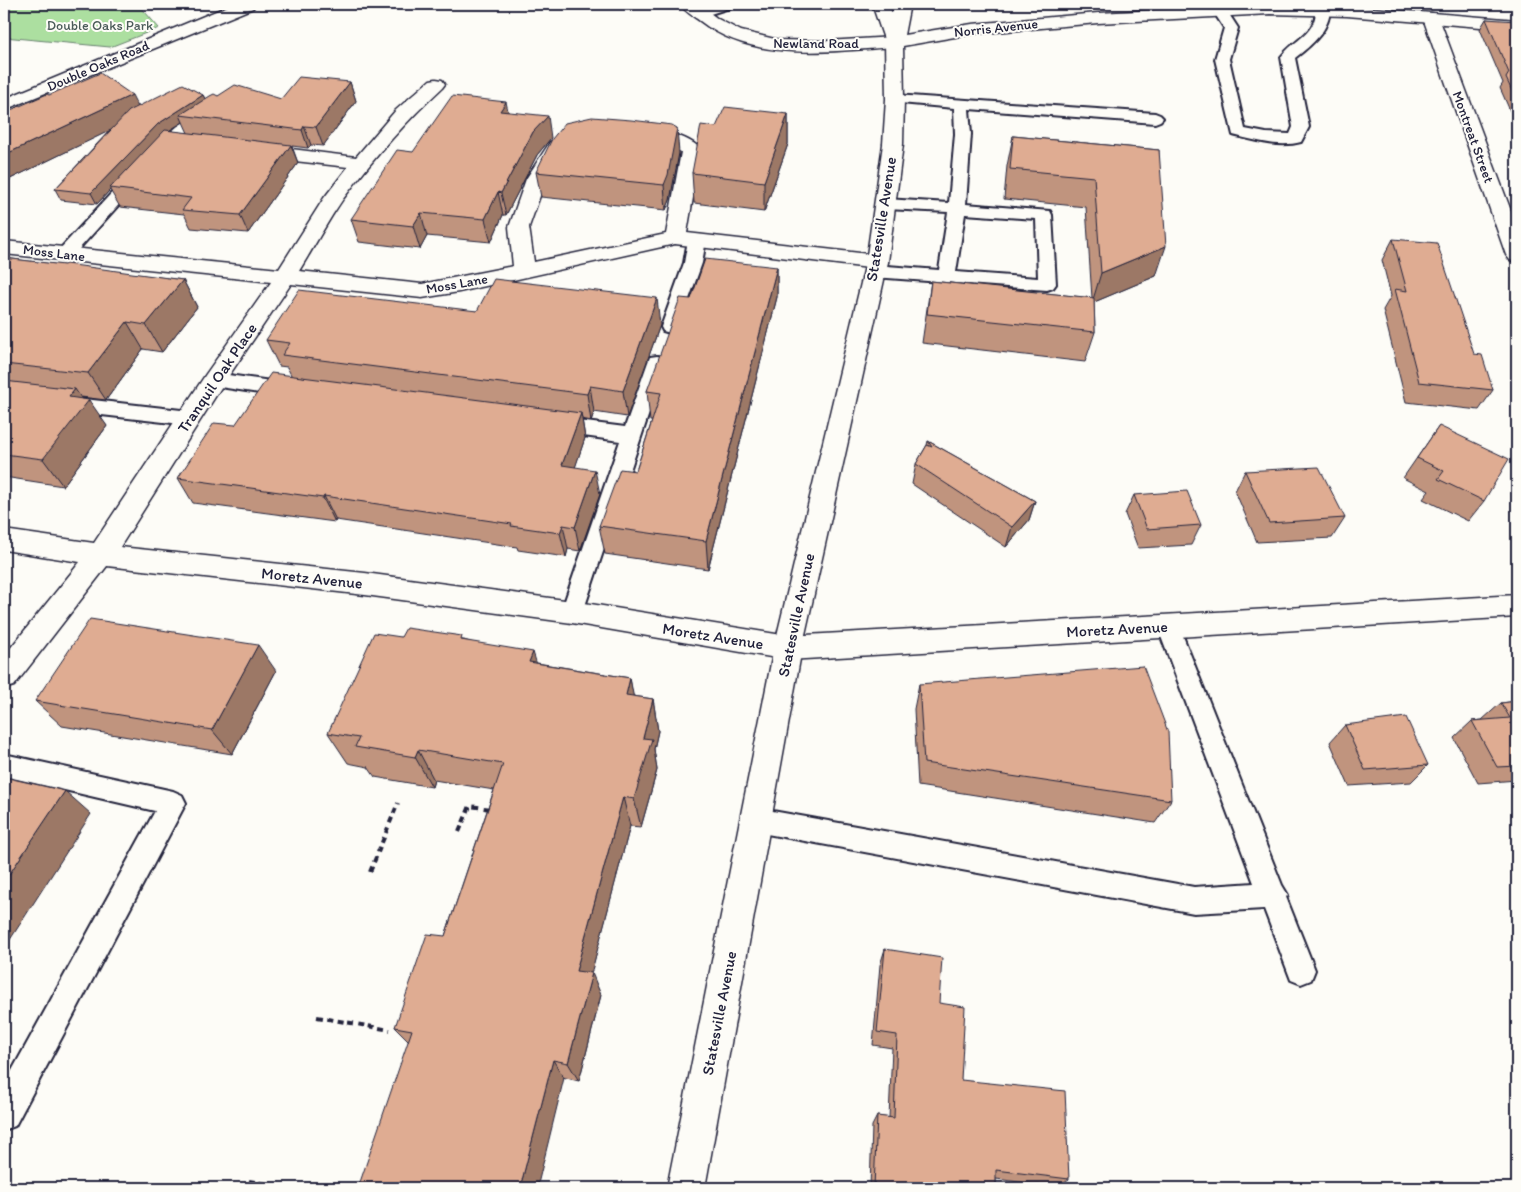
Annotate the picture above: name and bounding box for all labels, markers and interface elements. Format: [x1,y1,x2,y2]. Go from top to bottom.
street label: Norris Avenue [953,15,1039,41]
park label: Double Oaks Park [47,17,154,34]
street label: Newland Road [773,35,859,52]
street label: Double Oaks Road [44,37,152,95]
street label: Montreat Street [1449,89,1497,185]
street label: Statesville Avenue [862,155,900,283]
street label: Moss Lane [22,241,86,265]
street label: Moss Lane [425,270,489,298]
street label: Tranquil Oak Place [173,319,261,437]
street label: Statesville Avenue [774,551,818,679]
street label: Moretz Avenue [260,563,364,593]
street label: Moretz Avenue [1066,617,1168,641]
street label: Moretz Avenue [661,619,765,653]
street label: Statesville Avenue [698,949,740,1077]

